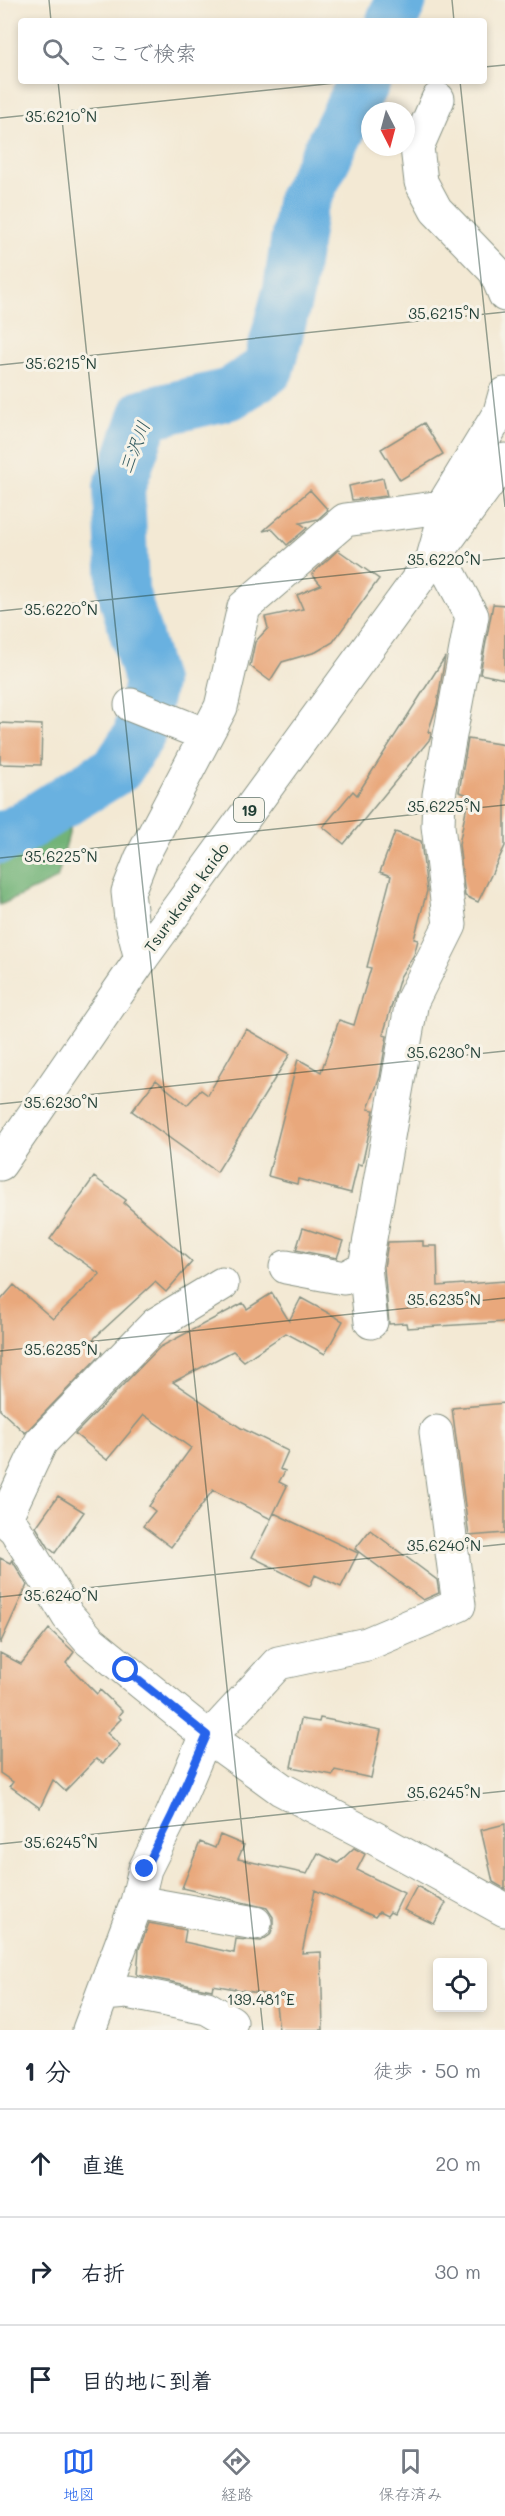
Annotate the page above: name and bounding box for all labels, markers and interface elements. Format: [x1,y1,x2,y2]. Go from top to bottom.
search box [18,18,487,84]
icon: search [39,35,72,68]
text: ここで検索 [87,38,197,67]
north arrow [361,102,415,156]
text: 35.6210°N [25,106,97,126]
text: 35.6215°N [408,303,480,323]
text: 35.6215°N [25,353,97,373]
water label: 三沢川 [113,417,155,477]
text: 35.6220°N [407,549,481,569]
text: 35.6220°N [24,599,98,619]
text: 35.6225°N [407,796,481,816]
road number: 19 [234,798,264,822]
street label: Tsurukawa kaido [139,838,233,956]
text: 35.6225°N [24,846,98,866]
text: 35.6230°N [407,1042,481,1062]
text: 35.6230°N [24,1092,98,1112]
text: 35.6235°N [407,1289,481,1309]
text: 35.6235°N [24,1339,98,1359]
text: 35.6240°N [407,1535,481,1555]
text: 35.6240°N [24,1585,98,1605]
route start [112,1656,138,1682]
text: 35.6245°N [407,1782,481,1802]
text: 35.6245°N [24,1832,98,1852]
route end [131,1855,157,1881]
map controls [433,1958,487,2012]
button: locate [433,1958,487,2012]
text: 139.481°E [227,1989,295,2009]
text: 1 分 [24,2054,71,2088]
text: 徒歩 · 50 m [373,2057,481,2083]
icon: ahead [24,2147,57,2180]
text: 直進 [81,2150,125,2179]
text: 20 m [435,2150,481,2176]
icon: right [24,2255,57,2288]
text: 右折 [81,2258,125,2287]
text: 30 m [435,2258,481,2284]
icon: arrive [24,2363,57,2396]
text: 目的地に到着 [81,2366,213,2395]
tab: 地図 [62,2445,95,2505]
tab: 経路 [220,2445,253,2505]
tab: 保存済み [378,2445,442,2505]

